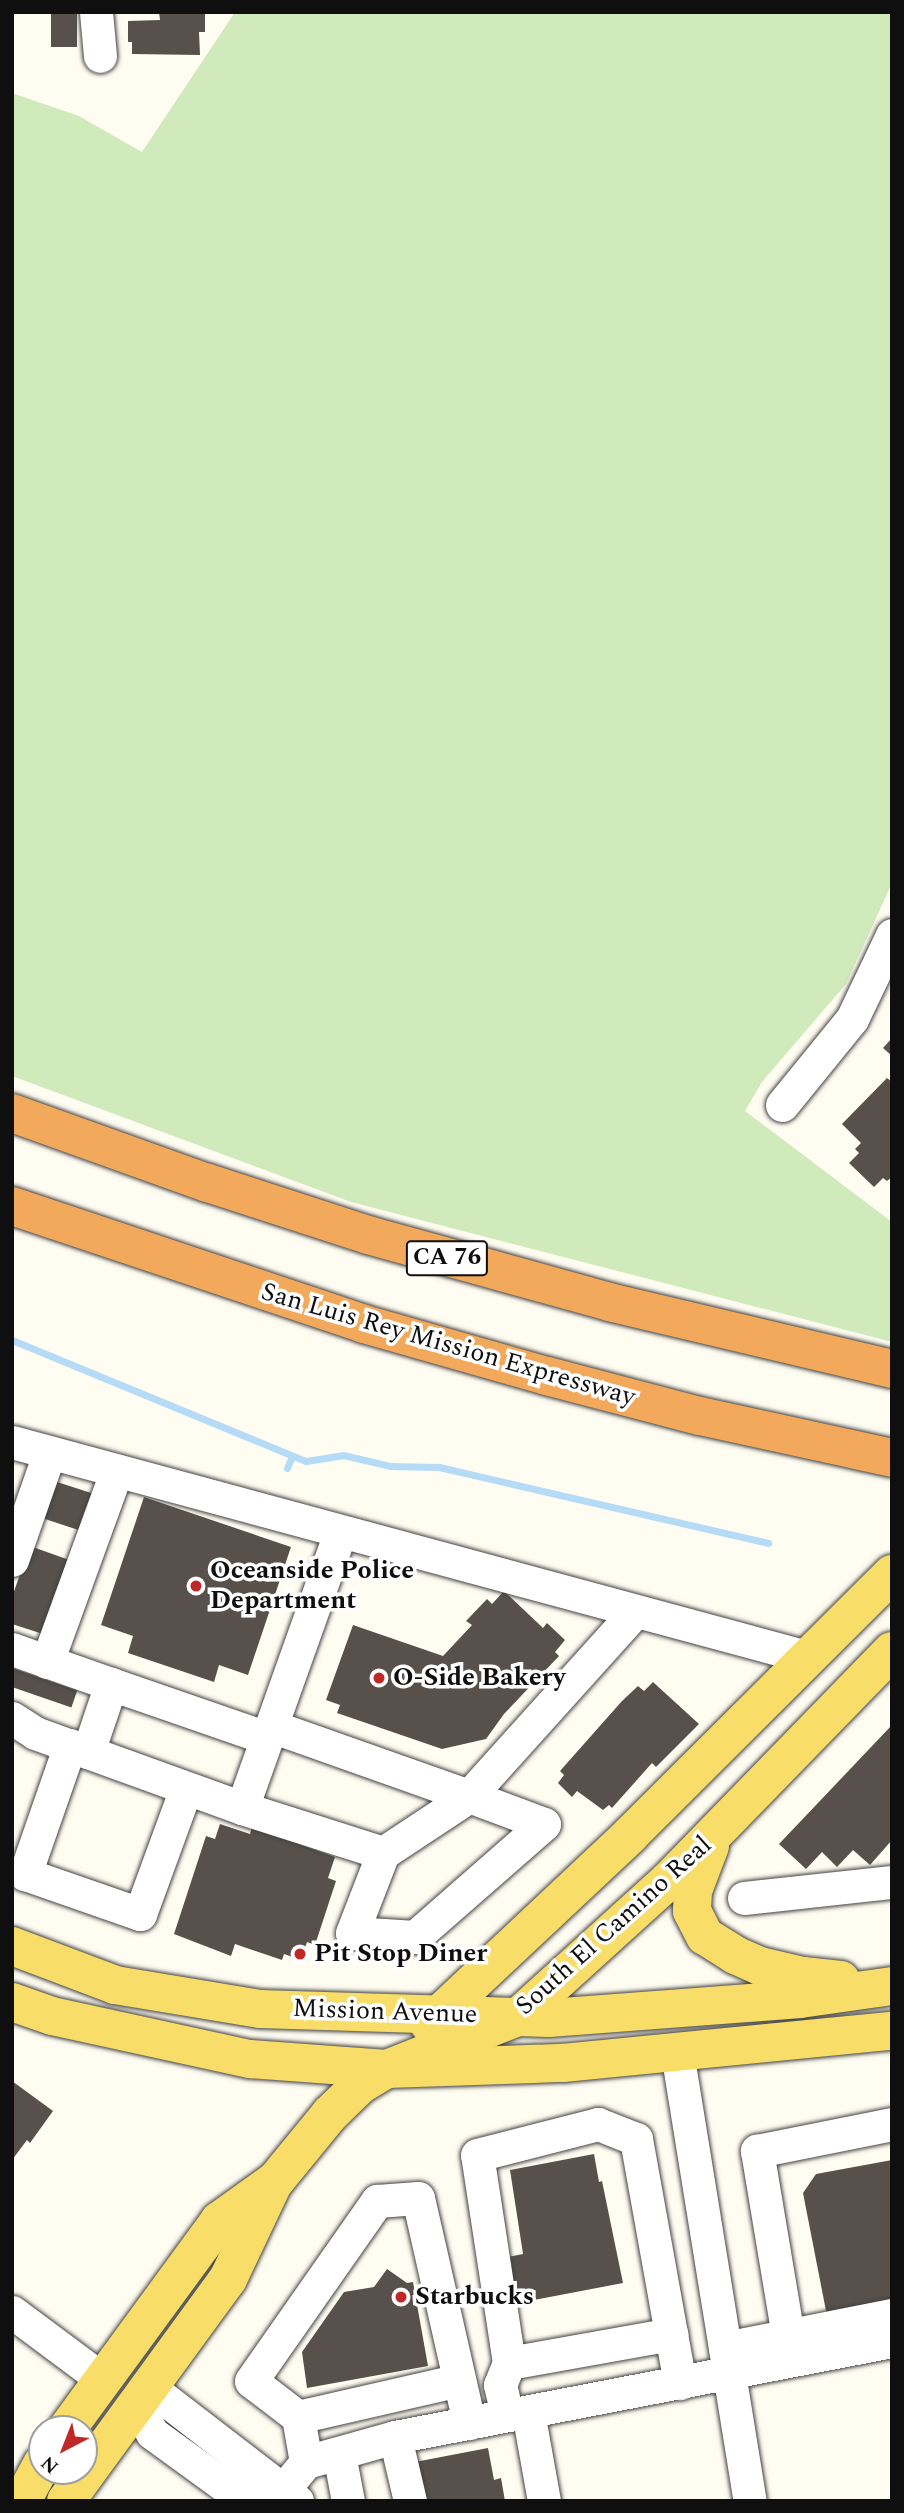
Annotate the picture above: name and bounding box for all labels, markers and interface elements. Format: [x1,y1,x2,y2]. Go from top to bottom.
road number: CA 76 [405,1238,489,1278]
street label: San Luis Rey Mission Expressway [257,1277,639,1413]
place label: Oceanside Police Department [210,1555,414,1616]
marker: Oceanside Police Department [188,1578,204,1594]
place label: O-Side Bakery [393,1662,565,1694]
marker: O-Side Bakery [371,1670,387,1686]
street label: South El Camino Real [510,1830,718,2022]
place label: Pit Stop Diner [314,1938,487,1970]
marker: Pit Stop Diner [292,1946,308,1962]
street label: Mission Avenue [292,1993,478,2031]
place label: Starbucks [415,2281,534,2313]
marker: Starbucks [393,2289,409,2305]
north arrow [28,2415,98,2485]
text: N [34,2449,65,2480]

